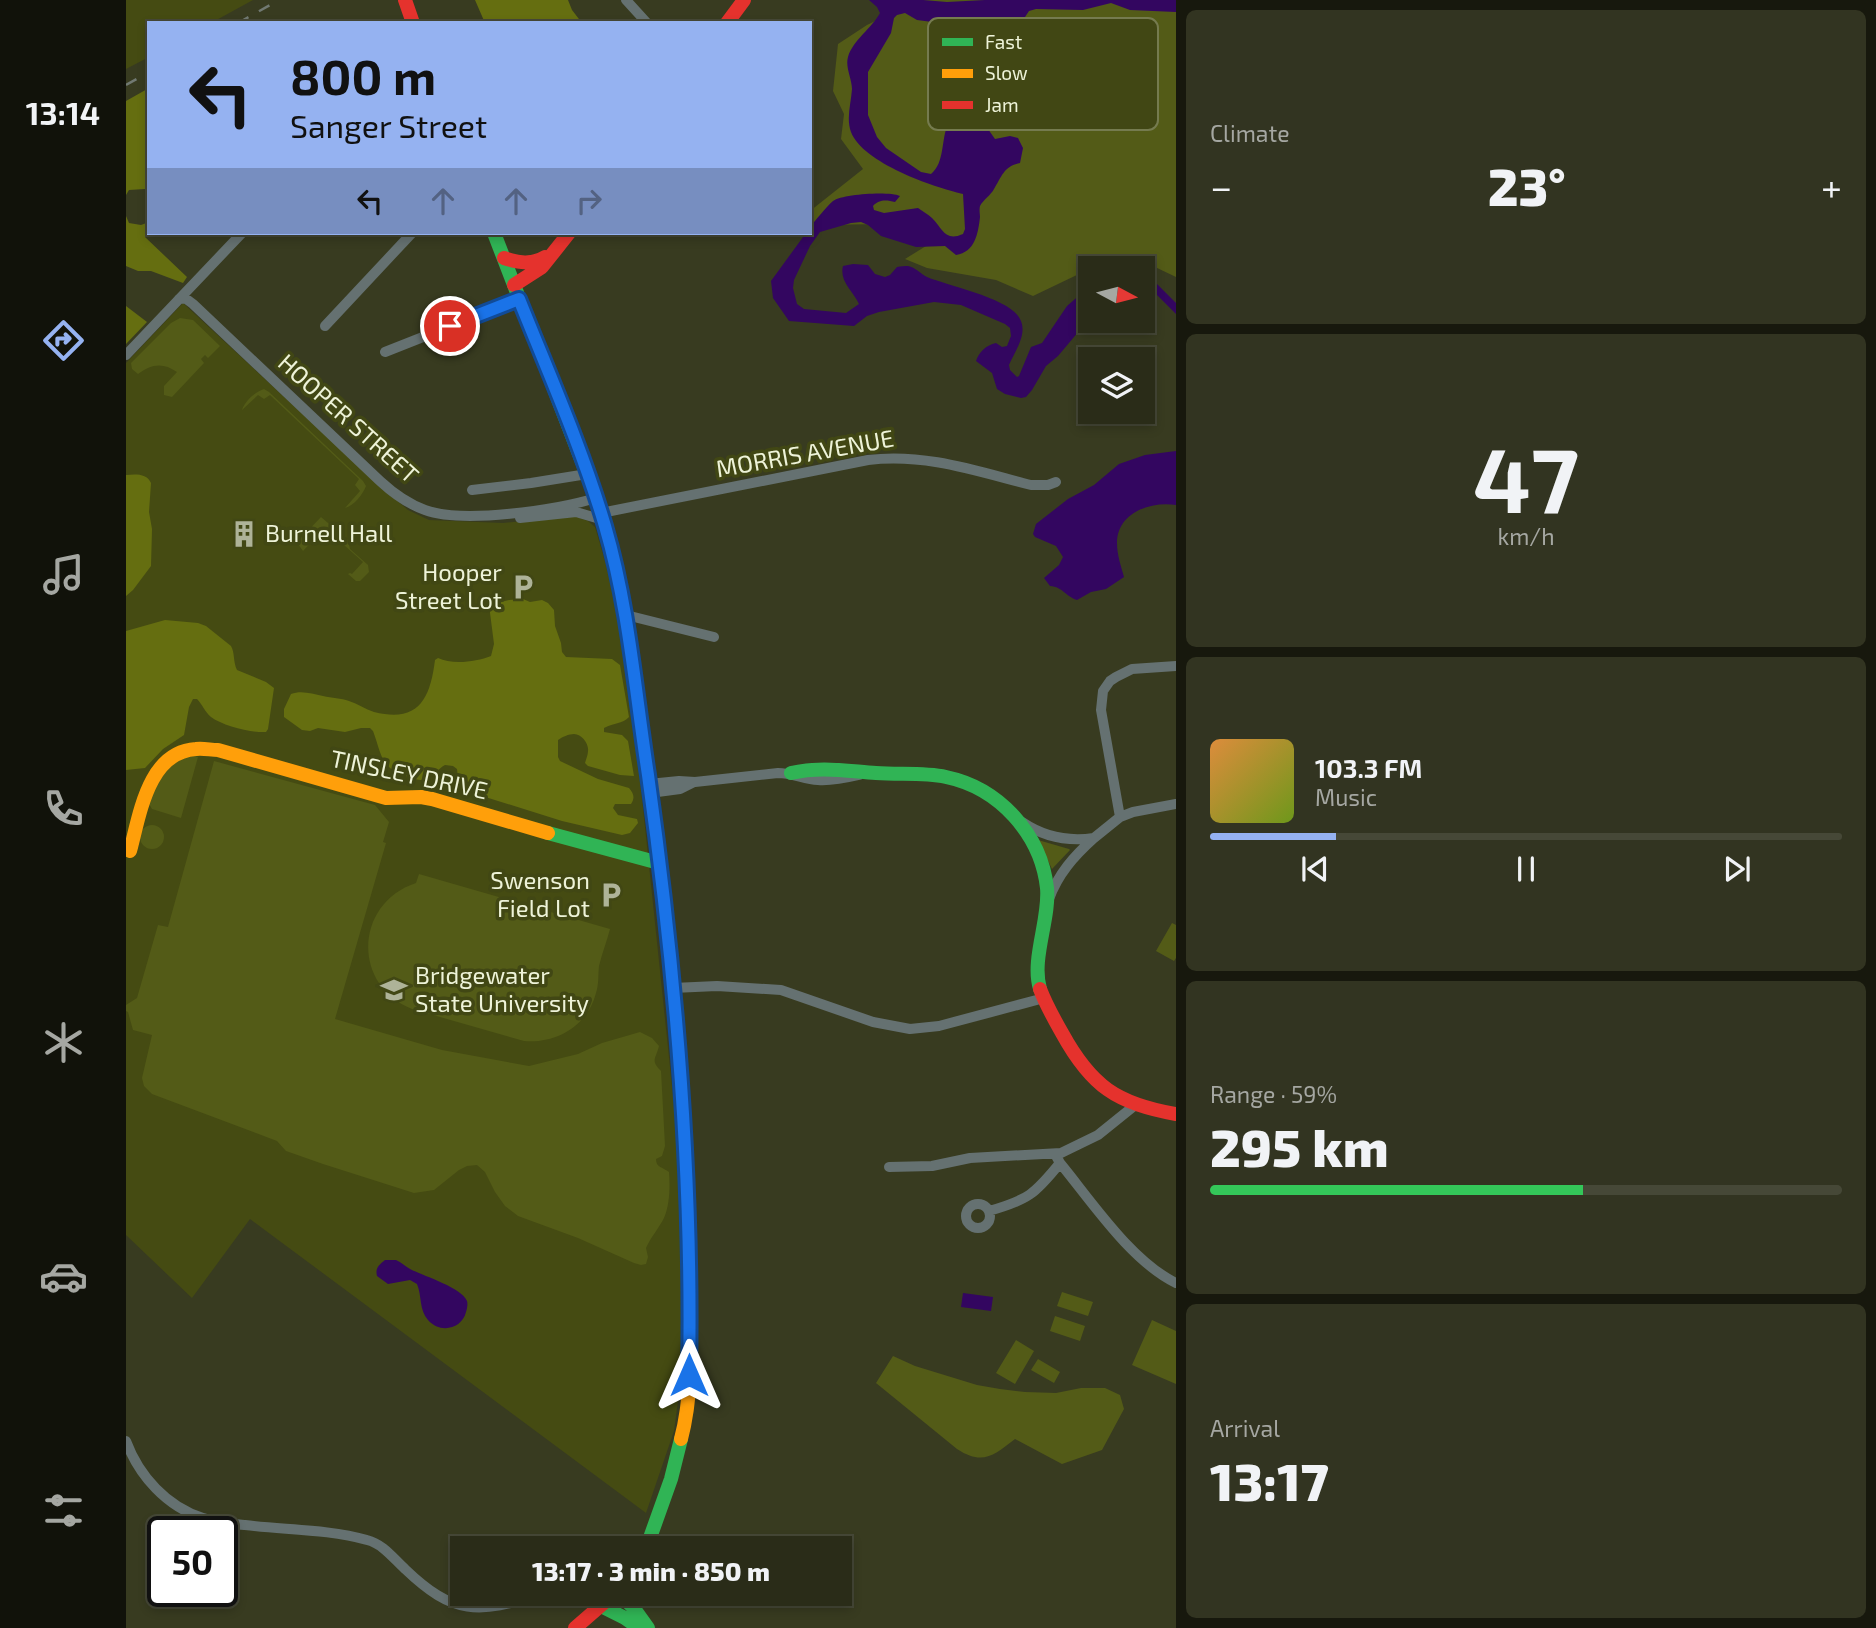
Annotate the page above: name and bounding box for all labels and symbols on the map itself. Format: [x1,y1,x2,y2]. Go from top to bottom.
legend [928,18,1158,130]
text: Fast [985,30,1022,53]
text: Slow [985,61,1028,84]
text: Jam [985,93,1019,116]
north arrow [1078,256,1155,332]
pin [420,296,480,356]
street label: HOOPER STREET [273,347,425,489]
street label: MORRIS AVENUE [714,423,896,482]
place label: Burnell Hall [265,518,393,547]
building icon: Burnell Hall [229,519,259,549]
place label: Hooper Street Lot [395,557,502,614]
parking icon: Hooper Street Lot [508,572,538,602]
street label: TINSLEY DRIVE [328,743,491,804]
place label: Swenson Field Lot [490,865,590,922]
parking icon: Swenson Field Lot [596,880,626,910]
place label: Bridgewater State University [415,960,589,1017]
school or university icon: Bridgewater State University [379,975,409,1005]
position arrow [652,1338,726,1412]
speed limit sign: 50 [147,1516,238,1607]

